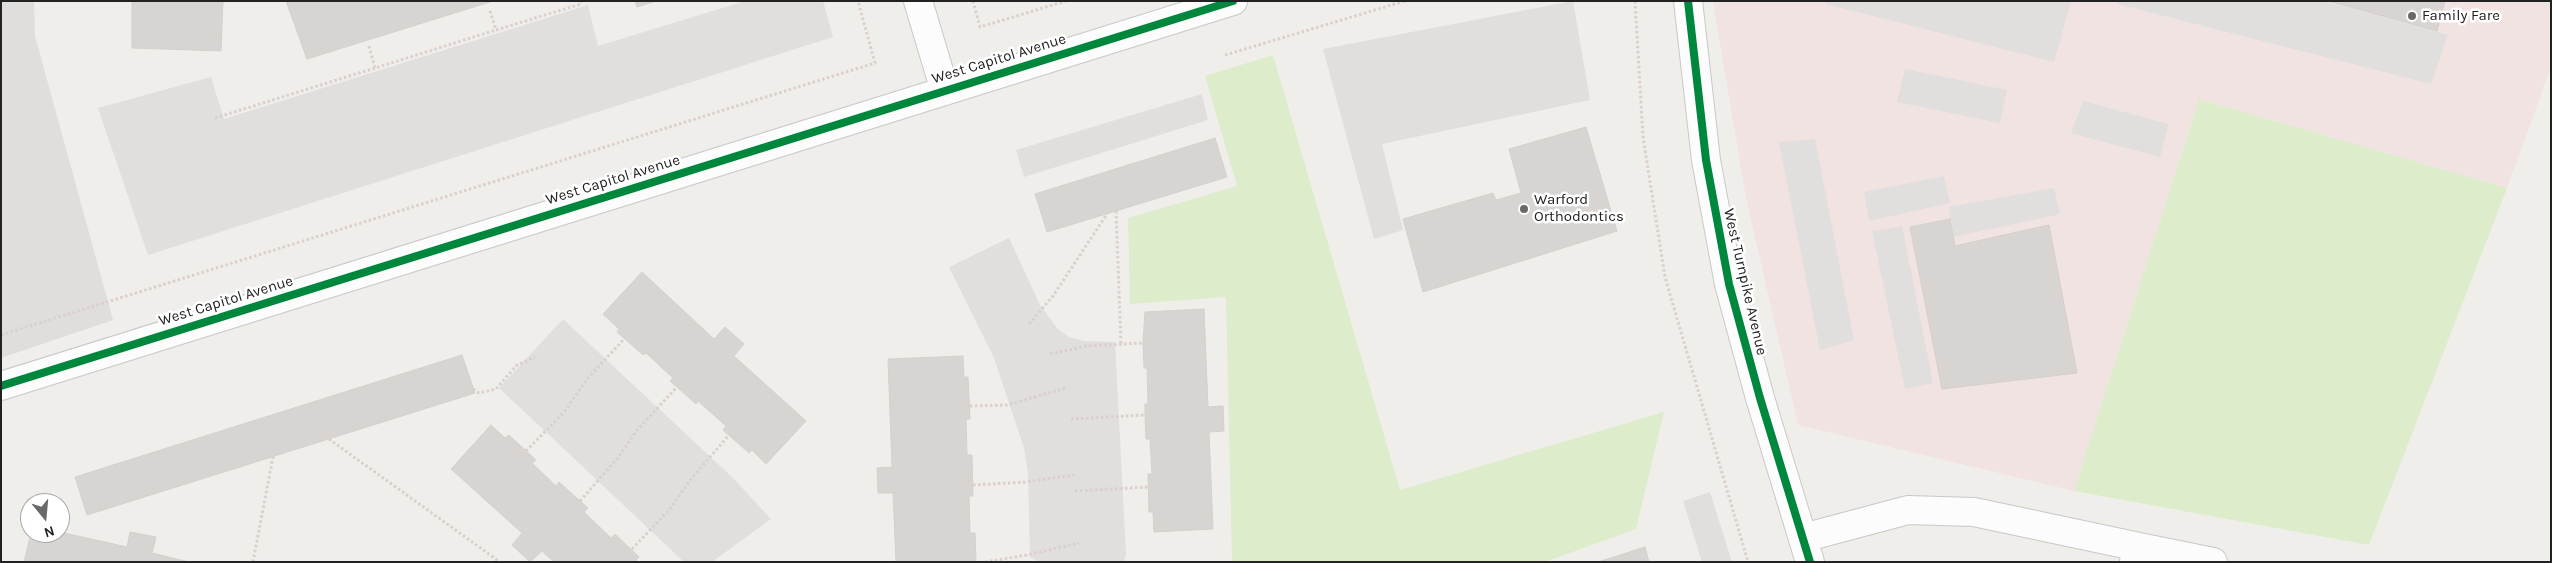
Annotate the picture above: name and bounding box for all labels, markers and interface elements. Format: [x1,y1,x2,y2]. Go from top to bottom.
place label: Family Fare [2422,7,2500,25]
marker: Family Fare [2406,10,2418,22]
street label: West Capitol Avenue [930,30,1068,88]
street label: West Capitol Avenue [544,151,682,209]
place label: Warford Orthodontics [1534,191,1624,226]
marker: Warford Orthodontics [1518,203,1530,215]
street label: West Turnpike Avenue [1719,207,1771,357]
street label: West Capitol Avenue [157,272,295,330]
north arrow [20,493,70,543]
text: N [42,522,57,541]

